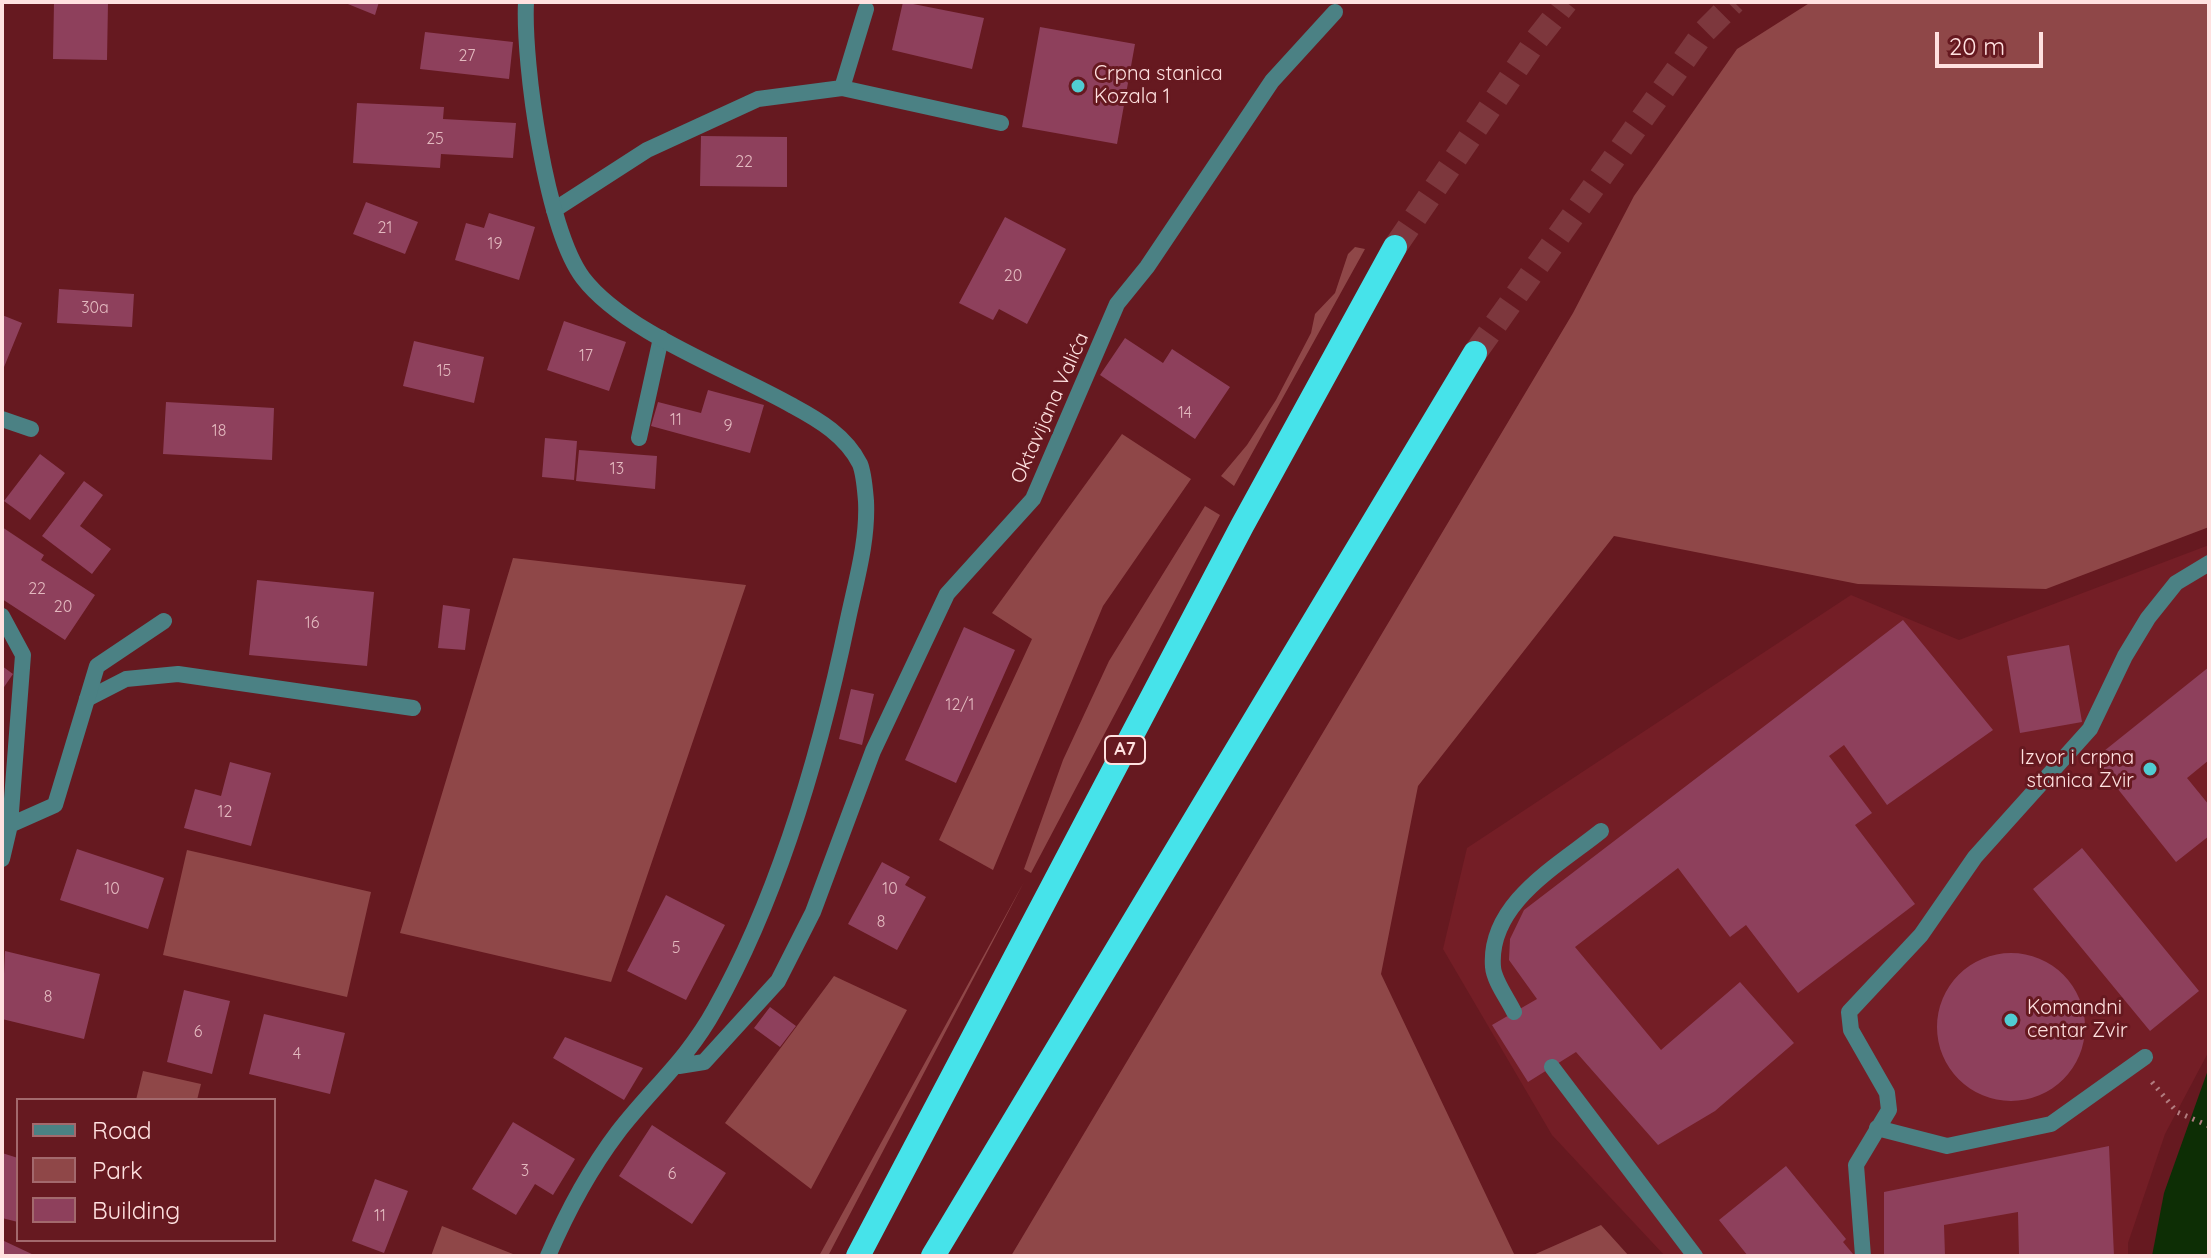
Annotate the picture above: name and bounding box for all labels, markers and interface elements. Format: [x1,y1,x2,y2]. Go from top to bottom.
scale bar [1939,16,2047,66]
text: 20 m [1949,31,2005,61]
house number: 27 [459,46,475,66]
place label: Crpna stanica Kozala 1 [1094,62,1223,109]
marker: Crpna stanica Kozala 1 [1069,77,1087,95]
house number: 25 [426,129,444,149]
house number: 22 [735,152,753,172]
house number: 21 [378,218,392,238]
house number: 19 [488,234,502,254]
house number: 20 [1004,266,1022,286]
house number: 30a [81,298,109,318]
street label: Oktavijana Valića [1006,329,1094,487]
house number: 17 [579,346,593,366]
house number: 15 [437,361,451,381]
house number: 14 [1178,403,1192,423]
house number: 11 [670,410,682,430]
house number: 9 [724,416,732,436]
house number: 18 [212,421,226,441]
house number: 13 [610,459,624,479]
house number: 22 [28,579,46,599]
house number: 20 [54,597,72,617]
house number: 16 [305,613,319,633]
house number: 12/1 [945,695,975,715]
road number: A7 [1105,736,1145,764]
place label: Izvor i crpna stanica Zvir [2020,746,2134,793]
marker: Izvor i crpna stanica Zvir [2141,760,2159,778]
house number: 12 [218,802,232,822]
house number: 10 [104,879,120,899]
house number: 10 [882,879,898,899]
house number: 8 [877,912,885,932]
house number: 5 [672,938,680,958]
house number: 8 [44,987,52,1007]
place label: Komandni centar Zvir [2027,996,2128,1043]
marker: Komandni centar Zvir [2002,1011,2020,1029]
house number: 6 [194,1022,202,1042]
house number: 4 [293,1044,301,1064]
legend [16,1098,276,1242]
text: Road [92,1115,152,1145]
text: Park [92,1155,143,1185]
house number: 3 [521,1161,529,1181]
house number: 6 [668,1164,676,1184]
text: Building [92,1195,180,1225]
house number: 11 [374,1206,386,1226]

